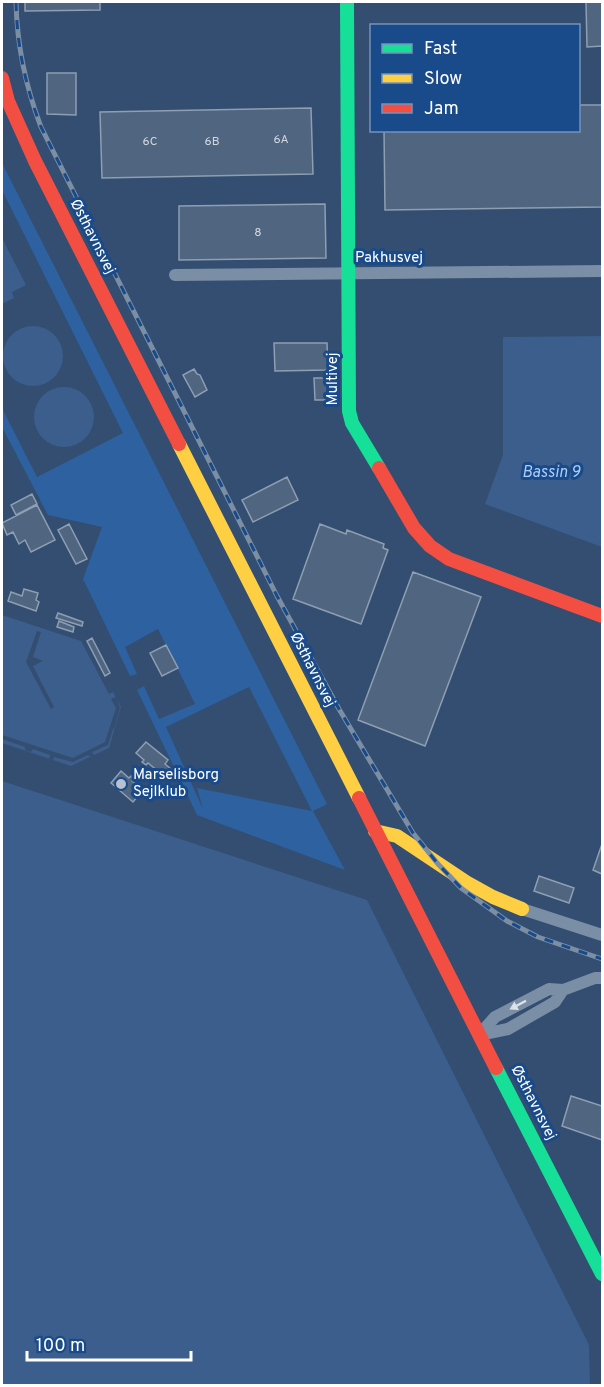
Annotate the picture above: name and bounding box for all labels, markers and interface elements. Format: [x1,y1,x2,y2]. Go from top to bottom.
legend [370,24,580,132]
text: Fast [424,38,457,61]
text: Slow [424,68,462,91]
text: Jam [424,98,459,121]
house number: 6A [273,132,289,148]
house number: 6C [143,134,158,150]
house number: 6B [204,134,220,150]
street label: Østhavnsvej [65,196,119,278]
house number: 8 [254,225,262,241]
street label: Pakhusvej [355,249,423,268]
street label: Multivej [324,352,343,406]
water label: Bassin 9 [522,463,581,483]
street label: Østhavnsvej [285,629,339,711]
place label: Marselisborg Sejlklub [133,766,219,802]
marker: Marselisborg Sejlklub [114,777,128,791]
one-way arrow [509,1000,526,1010]
street label: Østhavnsvej [506,1062,560,1144]
scale bar [27,1324,190,1362]
text: 100 m [36,1335,85,1358]

